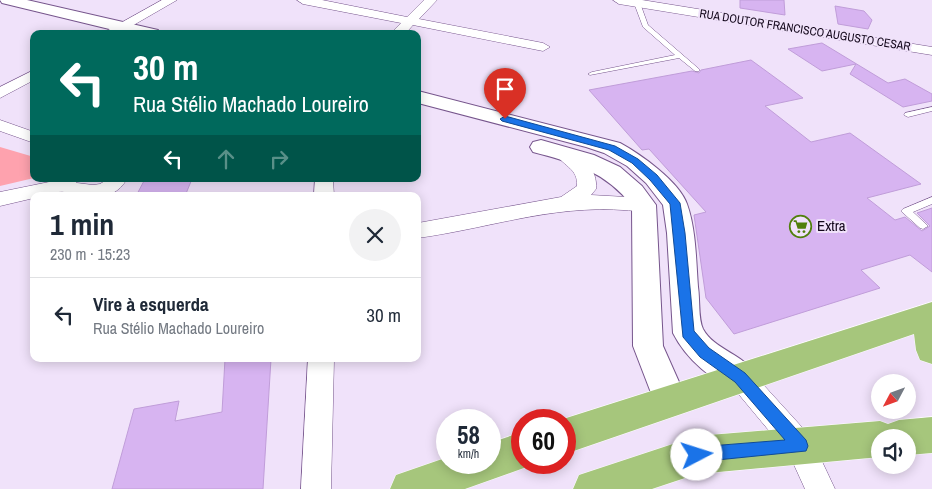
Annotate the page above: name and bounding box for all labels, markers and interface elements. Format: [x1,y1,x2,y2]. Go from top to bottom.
street label: RUA DOUTOR FRANCISCO AUGUSTO CESAR [698,5,912,55]
text: 30 m [133,44,198,91]
icon: left [50,50,115,115]
pin [484,68,526,119]
icon: arrive [491,75,519,103]
text: Rua Stélio Machado Loureiro [133,89,369,119]
icon: left [159,145,187,173]
icon: ahead [212,145,240,173]
icon: right [265,145,293,173]
text: 1 min [50,204,114,244]
button: close [349,209,401,261]
supermarket icon: Extra [789,214,813,238]
place label: Extra [817,215,846,236]
text: 230 m · 15:23 [50,243,130,265]
text: Vire à esquerda [93,291,209,317]
icon: left [50,301,78,329]
text: 30 m [366,302,401,328]
text: Rua Stélio Machado Loureiro [93,317,264,339]
north arrow [871,374,916,419]
map controls [871,374,916,474]
speed limit sign: 60 [511,409,576,474]
text: 58 [457,418,480,452]
position arrow [670,428,722,480]
button: sound [871,429,916,474]
text: km/h [458,446,479,462]

